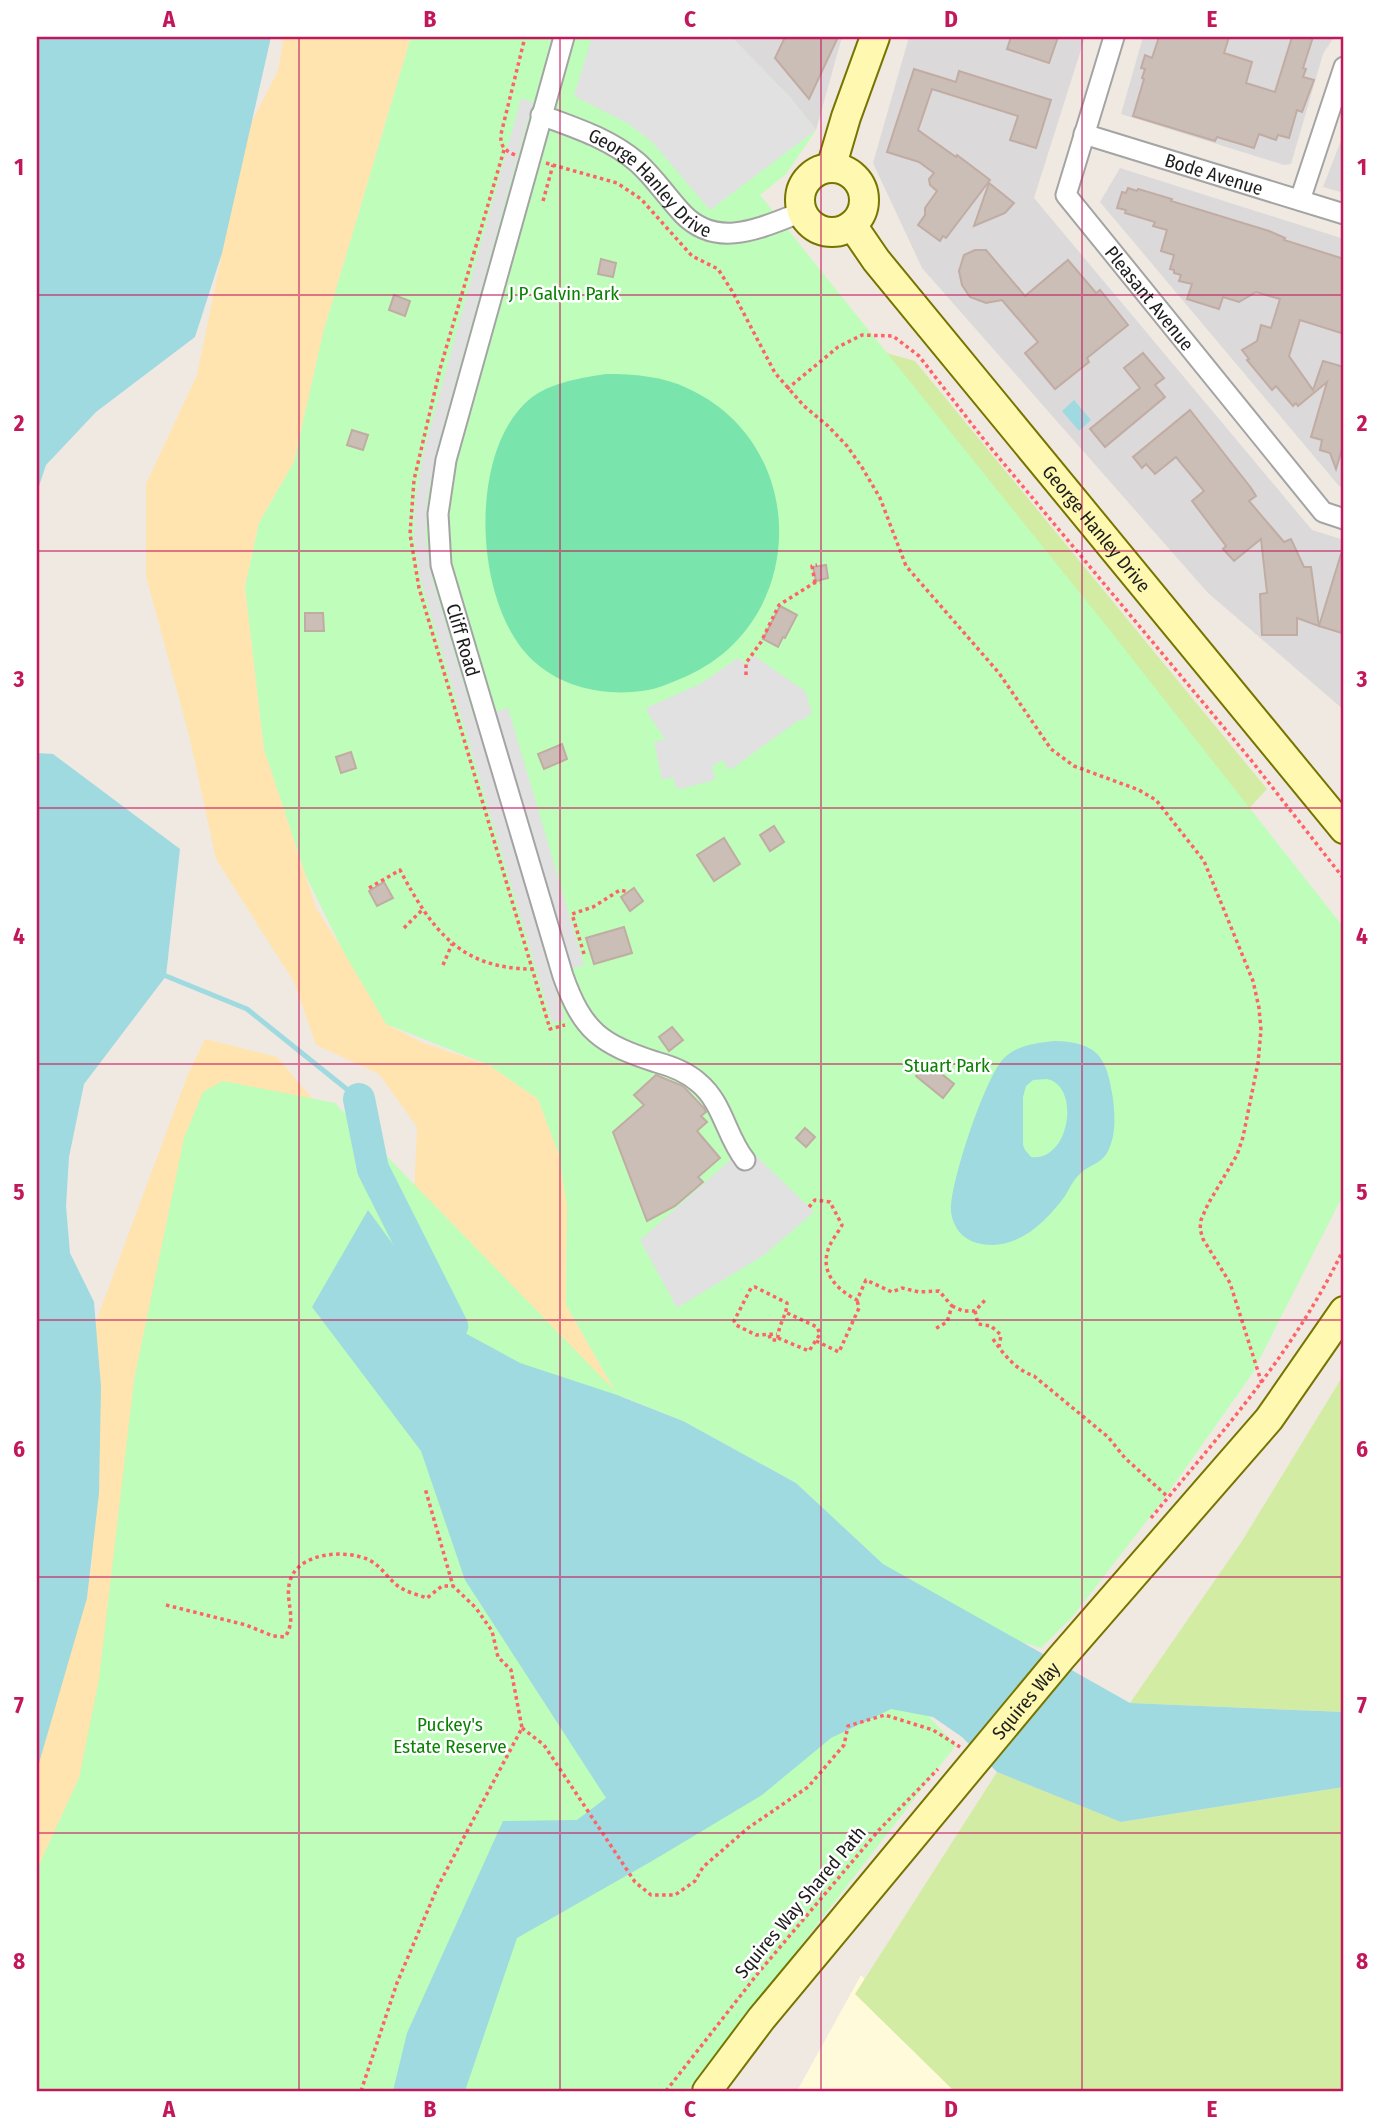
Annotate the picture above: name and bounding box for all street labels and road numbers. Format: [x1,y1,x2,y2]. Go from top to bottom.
street label: George Hanley Drive [585,124,714,242]
street label: Bode Avenue [1162,149,1266,200]
street label: Pleasant Avenue [1100,241,1199,356]
street label: George Hanley Drive [1038,461,1155,597]
street label: Cliff Road [441,601,484,679]
street label: Squires Way [987,1657,1065,1744]
street label: Squires Way Shared Path [730,1822,871,1983]

